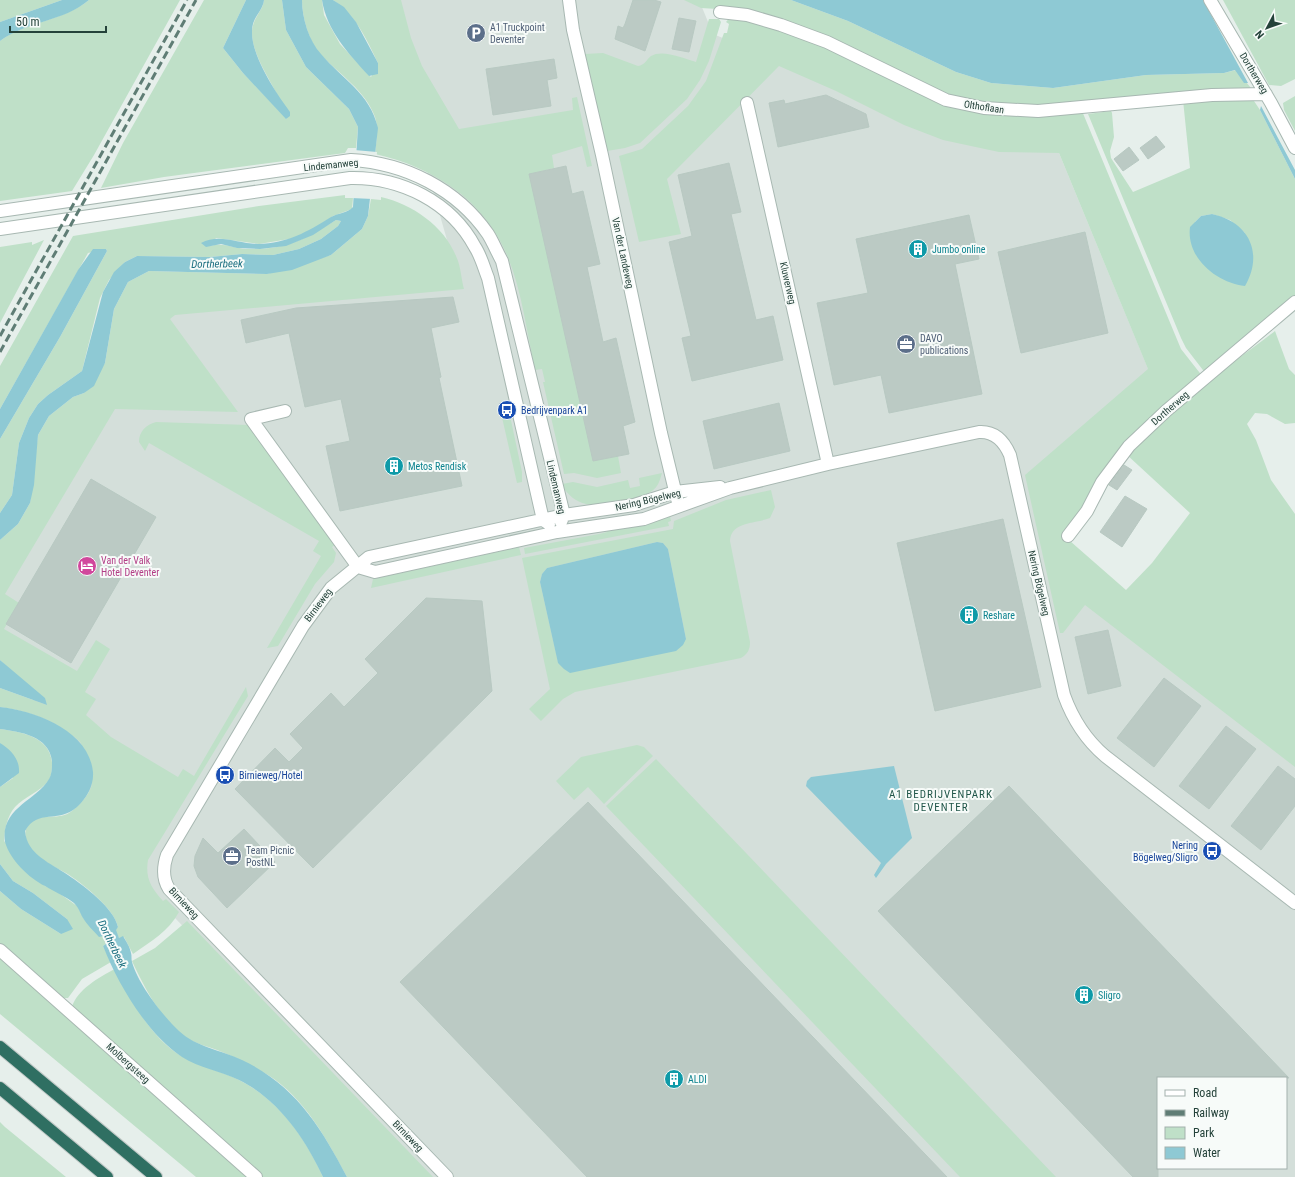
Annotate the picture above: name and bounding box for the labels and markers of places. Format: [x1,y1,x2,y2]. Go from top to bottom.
parking icon: A1 Truckpoint Deventer [465,22,487,44]
place label: A1 Truckpoint Deventer [490,22,545,45]
building icon: Jumbo online [907,238,929,260]
place label: Jumbo online [932,244,986,255]
office icon: DAVO publications [895,333,917,355]
place label: DAVO publications [920,333,969,356]
bus stop icon: Bedrijvenpark A1 [496,399,518,421]
place label: Bedrijvenpark A1 [521,405,588,416]
building icon: Metos Rendisk [383,455,405,477]
place label: Metos Rendisk [408,461,467,472]
hotel icon: Van der Valk Hotel Deventer [76,555,98,577]
place label: Van der Valk Hotel Deventer [101,555,159,578]
building icon: Reshare [958,604,980,626]
place label: Reshare [983,610,1015,621]
bus stop icon: Birnieweg/Hotel [214,764,236,786]
place label: Birnieweg/Hotel [239,770,303,781]
place label: Nering Bögelweg/Sligro [1133,840,1198,863]
bus stop icon: Nering Bögelweg/Sligro [1201,840,1223,862]
office icon: Team Picnic PostNL [221,845,243,867]
place label: Team Picnic PostNL [246,845,295,868]
building icon: Sligro [1073,984,1095,1006]
place label: Sligro [1098,990,1121,1001]
building icon: ALDI [663,1068,685,1090]
place label: ALDI [688,1074,707,1085]

